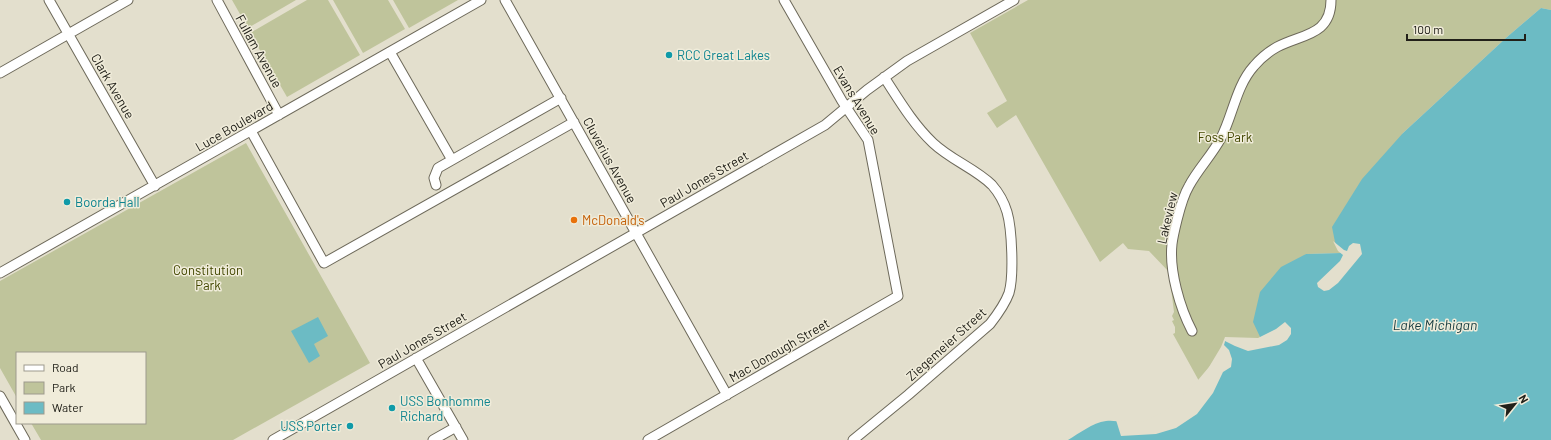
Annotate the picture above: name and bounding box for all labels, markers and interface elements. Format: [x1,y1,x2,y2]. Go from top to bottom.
street label: Fullam Avenue [232,12,286,91]
scale bar [1407,16,1525,42]
text: 100 m [1413,22,1443,36]
place label: RCC Great Lakes [677,47,770,63]
marker: RCC Great Lakes [664,50,674,60]
street label: Clark Avenue [88,51,138,122]
street label: Evans Avenue [830,63,884,137]
street label: Luce Boulevard [192,97,276,155]
street label: Cluverius Avenue [580,114,640,206]
park label: Foss Park [1198,129,1253,145]
street label: Paul Jones Street [657,147,751,211]
street label: Lakeview [1153,191,1181,245]
place label: Boorda Hall [75,194,139,210]
marker: Boorda Hall [62,197,72,207]
place label: McDonald's [582,212,645,228]
marker: McDonald's [569,215,579,225]
park label: Constitution Park [173,262,243,293]
street label: Ziegemeier Street [903,304,989,384]
street label: Paul Jones Street [375,308,469,372]
street label: Mac Donough Street [726,315,832,385]
water label: Lake Michigan [1393,316,1477,333]
legend [16,352,146,424]
text: Road [52,360,79,374]
text: Park [52,380,76,394]
north arrow [1495,384,1535,424]
text: N [1517,392,1532,405]
place label: USS Bonhomme Richard [400,393,491,424]
text: Water [52,400,84,414]
marker: USS Bonhomme Richard [387,403,397,413]
place label: USS Porter [280,418,342,434]
marker: USS Porter [345,421,355,431]

